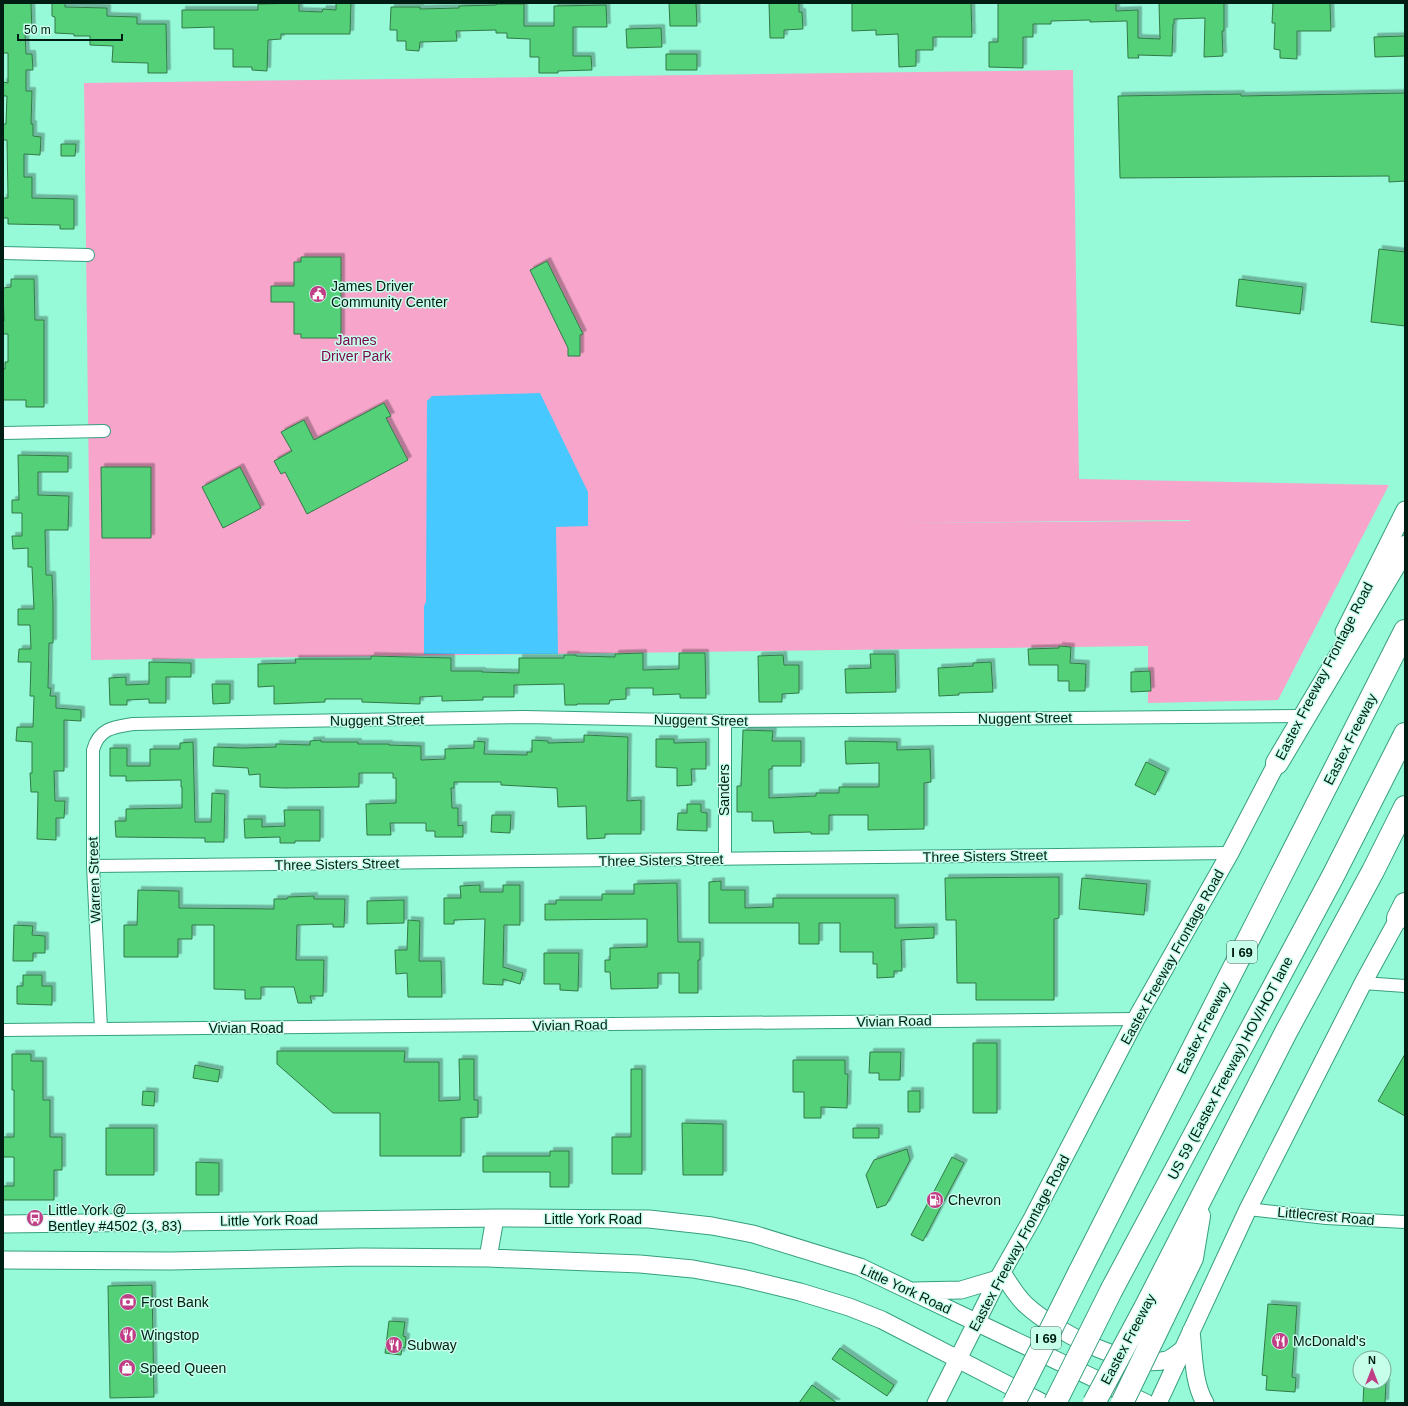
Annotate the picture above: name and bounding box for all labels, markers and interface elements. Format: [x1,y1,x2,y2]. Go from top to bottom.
scale bar [18,16,122,42]
text: 50 m [24,23,51,37]
place label: James Driver Community Center [331,278,448,310]
public building icon: James Driver Community Center [308,284,328,304]
park label: James Driver Park [321,332,392,364]
street label: Eastex Freeway Frontage Road [1272,579,1376,763]
street label: Eastex Freeway [1320,690,1380,788]
street label: Nuggent Street [978,709,1072,727]
street label: Nuggent Street [330,711,424,729]
street label: Nuggent Street [654,711,748,729]
street label: Sanders [716,764,732,816]
street label: Warren Street [84,836,104,924]
street label: Three Sisters Street [923,847,1047,865]
street label: Three Sisters Street [599,851,723,869]
street label: Three Sisters Street [275,855,399,873]
street label: Eastex Freeway Frontage Road [1117,866,1227,1048]
road number: I 69 [1227,941,1257,963]
street label: US 59 (Eastex Freeway) HOV/HOT lane [1164,954,1296,1182]
street label: Eastex Freeway [1173,979,1233,1077]
street label: Vivian Road [856,1012,932,1030]
street label: Vivian Road [532,1016,608,1034]
street label: Vivian Road [208,1020,284,1036]
street label: Eastex Freeway Frontage Road [966,1152,1072,1334]
fuel station icon: Chevron [925,1190,945,1210]
place label: Chevron [948,1192,1001,1208]
place label: Little York @ Bentley #4502 (3, 83) [48,1202,182,1234]
street label: Littlecrest Road [1277,1204,1375,1228]
bus stop icon: Little York @ Bentley #4502 (3, 83) [25,1208,45,1228]
street label: Little York Road [220,1211,318,1229]
street label: Little York Road [544,1211,642,1227]
street label: Little York Road [858,1261,954,1317]
street label: Eastex Freeway [1097,1291,1159,1387]
bank icon: Frost Bank [118,1292,138,1312]
place label: Frost Bank [141,1294,210,1310]
restaurant icon: Wingstop [118,1325,138,1345]
place label: Wingstop [141,1327,200,1343]
road number: I 69 [1031,1327,1061,1349]
restaurant icon: McDonald's [1270,1331,1290,1351]
place label: McDonald's [1293,1333,1366,1349]
restaurant icon: Subway [384,1335,404,1355]
place label: Subway [407,1337,457,1353]
north arrow [1352,1350,1392,1390]
text: N [1368,1354,1376,1366]
shop icon: Speed Queen [117,1358,137,1378]
place label: Speed Queen [140,1360,226,1376]

